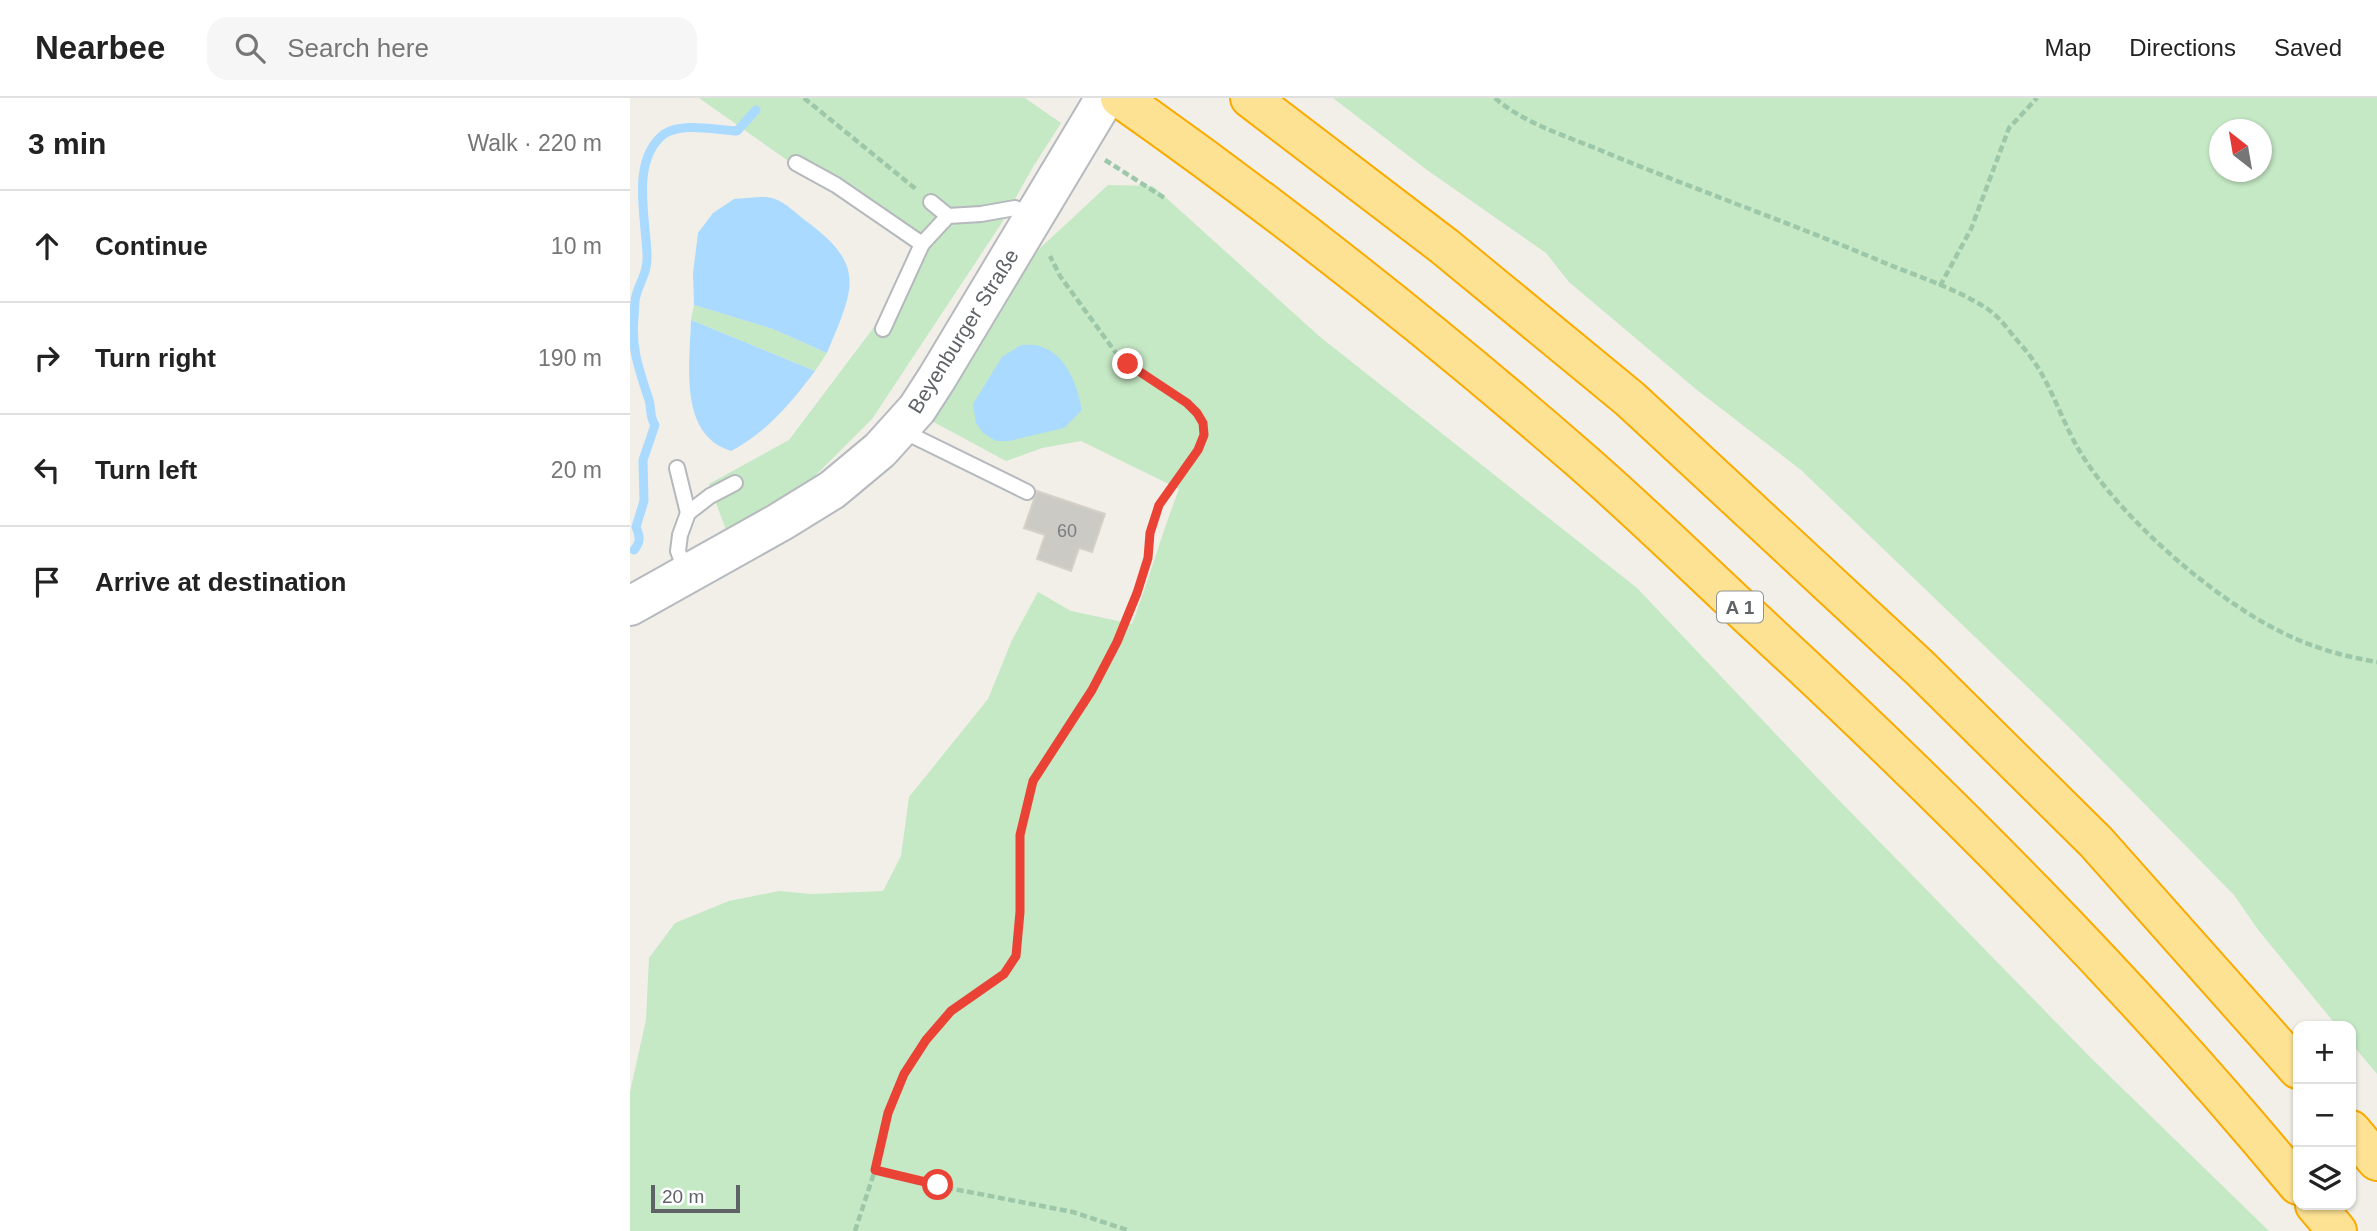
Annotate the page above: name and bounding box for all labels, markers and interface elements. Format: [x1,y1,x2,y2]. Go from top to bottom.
search box [207,17,697,80]
text: Nearbee [35,29,165,66]
icon: search [231,29,269,67]
text: Search here [287,33,429,63]
text: Map [2045,34,2091,61]
text: Directions [2129,34,2236,61]
text: Saved [2274,34,2342,61]
north arrow [2209,119,2272,182]
text: 3 min [28,127,106,160]
text: Walk · 220 m [467,130,602,156]
icon: ahead [28,227,66,265]
text: Continue [95,231,208,261]
text: 10 m [551,233,602,259]
street label: Beyenburger Straße [903,245,1023,417]
icon: right [28,339,66,377]
text: Turn right [95,343,216,373]
text: 190 m [538,345,602,371]
route end [1112,348,1143,379]
icon: left [28,451,66,489]
text: Turn left [95,455,197,485]
text: 20 m [551,457,602,483]
house number: 60 [1057,521,1077,541]
icon: arrive [28,563,66,601]
text: Arrive at destination [95,567,346,597]
road number: A 1 [1717,592,1763,622]
map controls [2293,1021,2356,1210]
button: + [2293,1021,2356,1084]
button: − [2293,1084,2356,1147]
button: layers [2293,1147,2356,1210]
route start [922,1169,953,1200]
scale bar [651,1182,740,1214]
text: 20 m [662,1186,704,1207]

